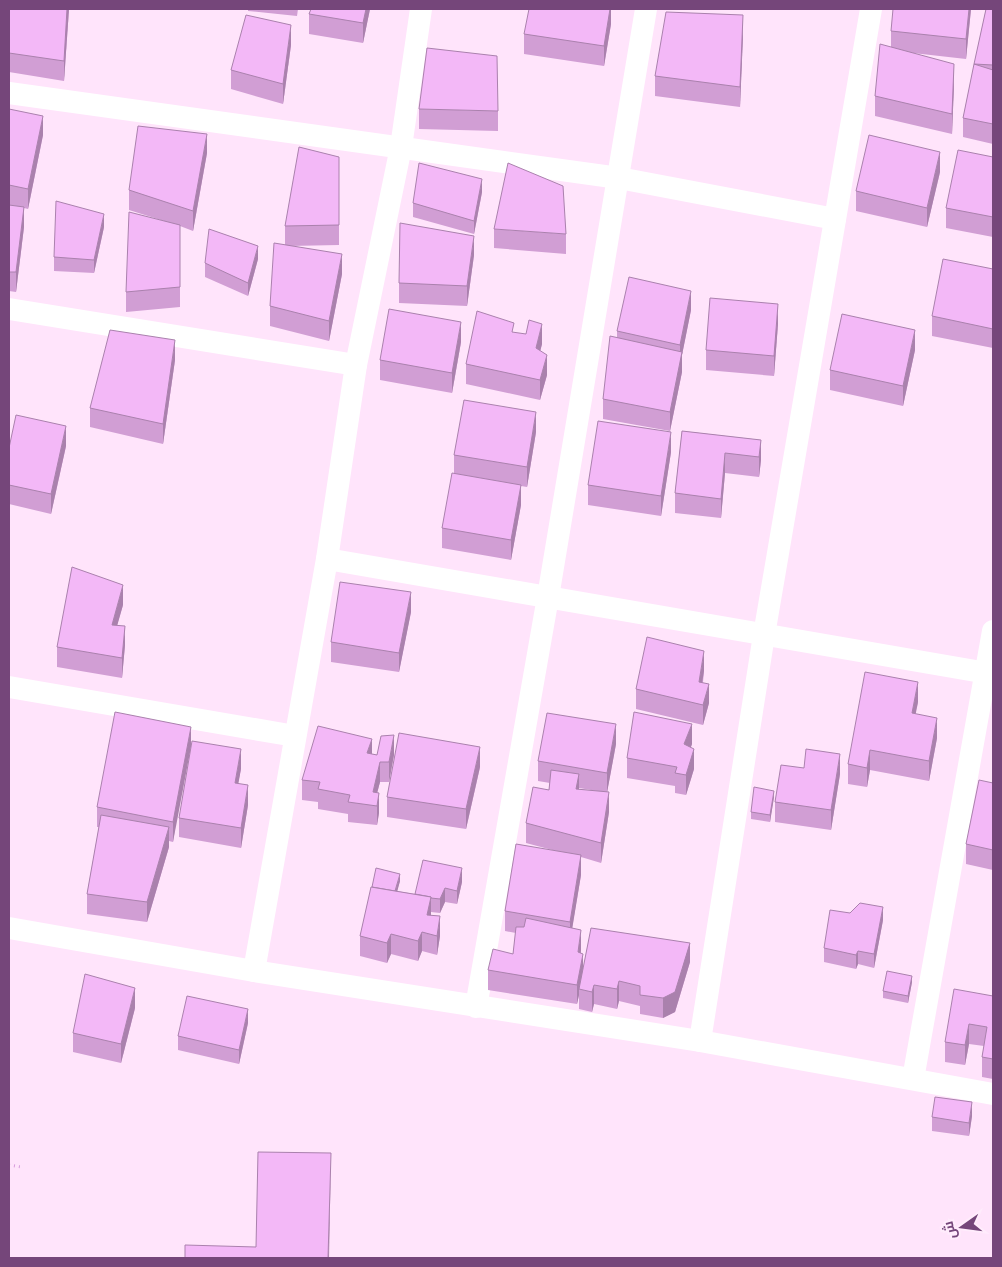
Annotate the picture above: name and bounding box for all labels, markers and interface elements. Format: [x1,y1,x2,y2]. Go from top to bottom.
north arrow [937,1202,987,1252]
text: ش [939,1219,960,1241]

